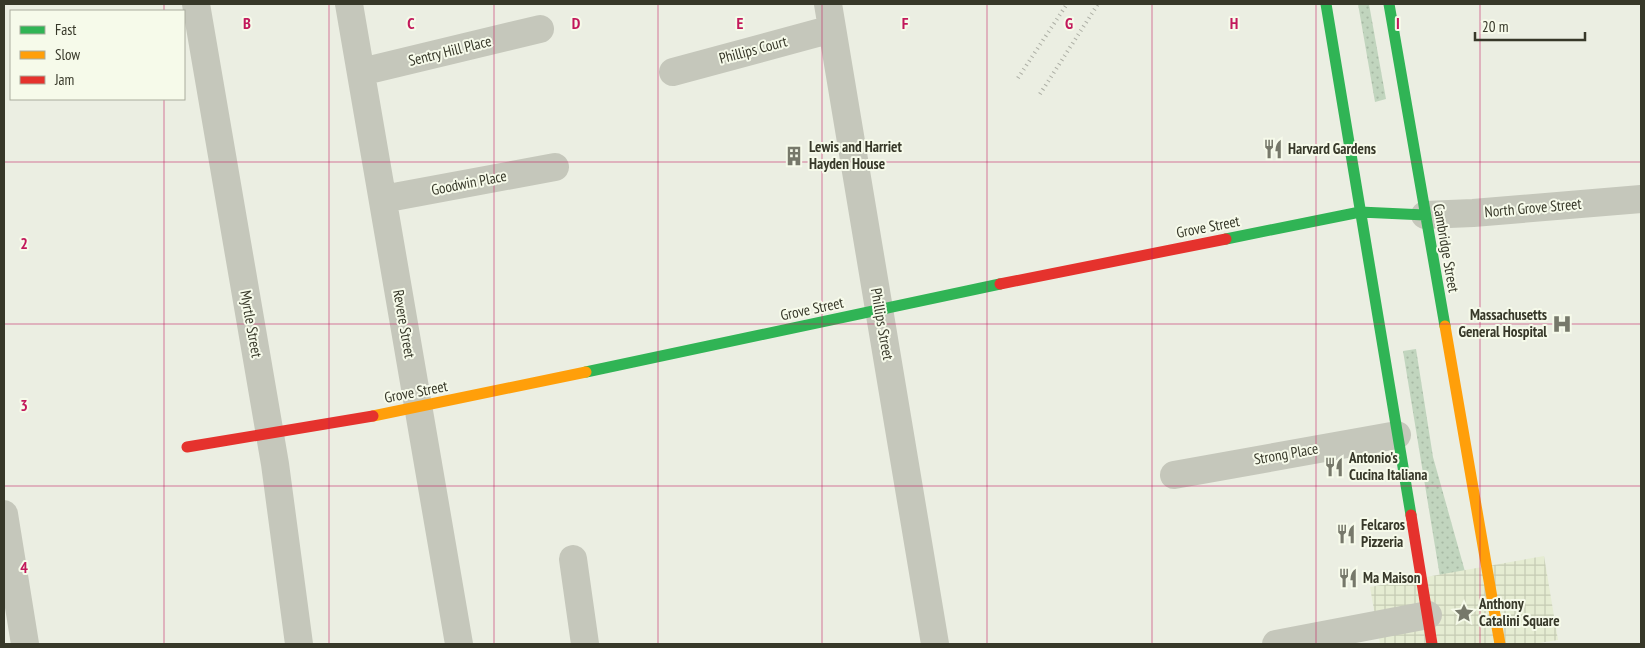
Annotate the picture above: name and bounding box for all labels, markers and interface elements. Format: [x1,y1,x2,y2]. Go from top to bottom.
legend [10,10,185,100]
scale bar [1475,10,1585,42]
text: B [243,13,251,33]
text: C [407,13,415,33]
text: D [572,13,581,33]
text: E [737,13,744,33]
text: F [902,13,909,33]
text: G [1065,13,1073,33]
text: H [1230,13,1238,33]
text: I [1396,13,1400,33]
text: 20 m [1482,17,1508,36]
text: Fast [55,20,76,39]
street label: Sentry Hill Place [406,31,493,70]
street label: Phillips Court [717,31,789,68]
text: Slow [55,45,80,64]
text: Jam [54,70,74,89]
place label: Lewis and Harriet Hayden House [809,137,902,173]
restaurant icon: Harvard Gardens [1262,138,1284,160]
place label: Harvard Gardens [1288,139,1376,158]
building icon: Lewis and Harriet Hayden House [783,145,805,167]
street label: Goodwin Place [430,166,508,199]
street label: North Grove Street [1484,194,1582,221]
street label: Cambridge Street [1429,202,1464,294]
street label: Grove Street [1175,211,1241,242]
text: 2 [20,233,28,253]
street label: Phillips Street [867,286,898,361]
street label: Revere Street [389,288,420,360]
street label: Myrtle Street [236,289,267,359]
street label: Grove Street [779,293,845,324]
place label: Massachusetts General Hospital [1458,305,1547,341]
hospital icon: Massachusetts General Hospital [1551,313,1573,335]
street label: Grove Street [383,376,449,407]
text: 3 [20,395,28,415]
street label: Strong Place [1252,439,1320,469]
place label: Antonio's Cucina Italiana [1348,448,1427,484]
restaurant icon: Antonio's Cucina Italiana [1323,456,1345,478]
place label: Felcaros Pizzeria [1361,515,1405,551]
restaurant icon: Felcaros Pizzeria [1335,523,1357,545]
text: 4 [20,557,28,577]
restaurant icon: Ma Maison [1337,567,1359,589]
place label: Ma Maison [1363,568,1421,587]
place label: Anthony Catalini Square [1478,594,1560,630]
place icon: Anthony Catalini Square [1453,602,1475,624]

